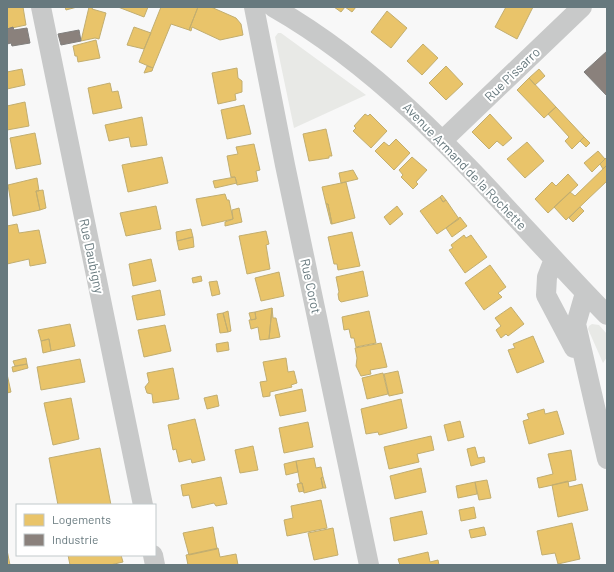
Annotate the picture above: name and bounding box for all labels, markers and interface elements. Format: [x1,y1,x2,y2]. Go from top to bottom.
street label: Rue Pissarro [481,44,543,104]
street label: Avenue Armand de la Rochette [400,99,530,233]
street label: Rue Daubigny [76,217,108,295]
street label: Rue Corot [297,257,325,315]
legend [16,504,156,556]
text: Logements [52,512,111,526]
text: Industrie [52,532,98,546]

